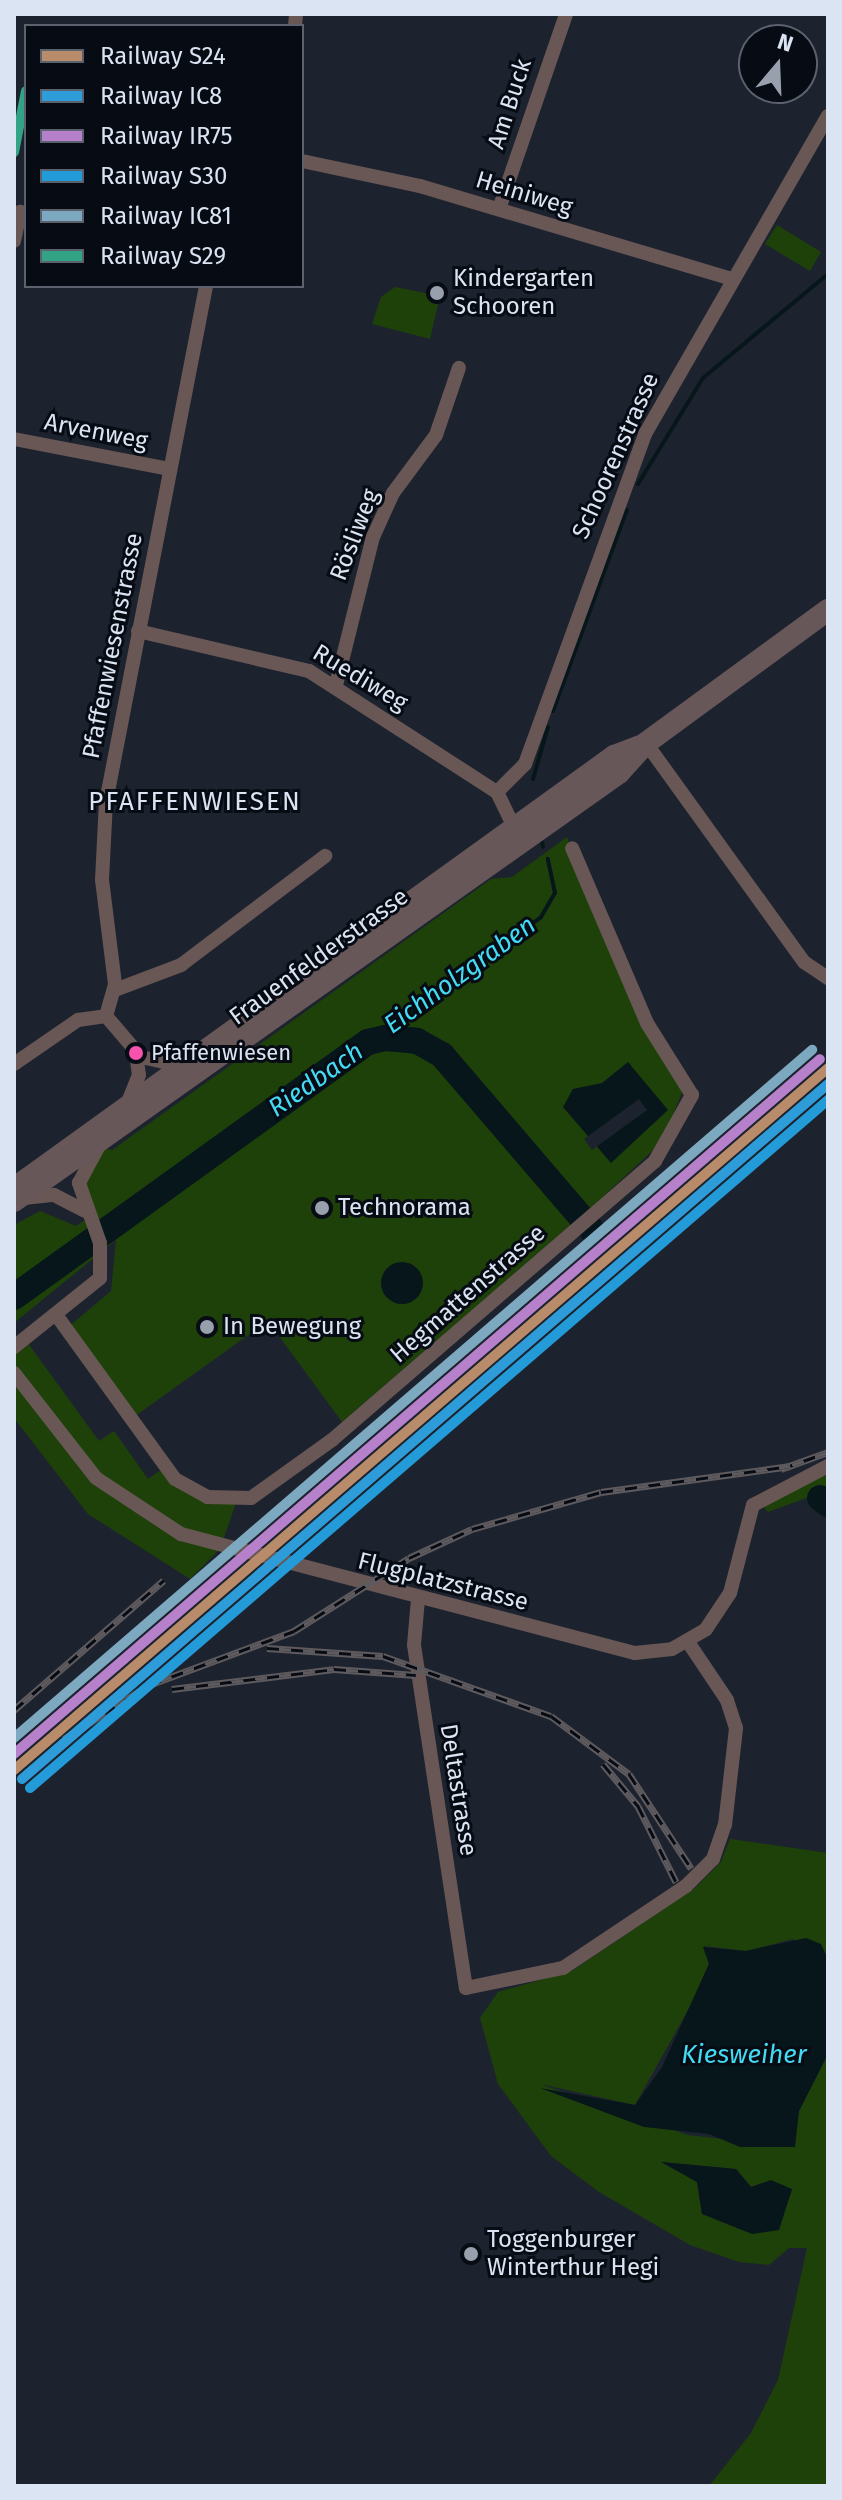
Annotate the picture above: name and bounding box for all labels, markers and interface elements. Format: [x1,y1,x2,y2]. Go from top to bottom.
legend [24,24,304,288]
north arrow [738,24,818,104]
text: N [774,28,797,58]
text: Railway S24 [100,42,226,70]
street label: Am Buck [482,55,538,153]
text: Railway IC8 [100,82,222,110]
text: Railway IR75 [100,122,232,150]
text: Railway S30 [100,162,227,190]
street label: Heiniweg [472,166,576,222]
text: Railway IC81 [100,202,232,230]
text: Railway S29 [100,242,226,270]
place label: Kindergarten Schooren [453,265,594,321]
marker: Kindergarten Schooren [428,284,446,302]
street label: Schoorenstrasse [567,369,665,543]
street label: Arvenweg [42,408,150,456]
street label: Rösliweg [324,485,386,585]
street label: Pfaffenwiesenstrasse [77,531,149,761]
street label: Ruediweg [307,638,413,718]
district label: PFAFFENWIESEN [88,786,302,818]
street label: Frauenfelderstrasse [224,882,414,1032]
water label: Eichholzgraben [378,910,542,1040]
water label: Riedbach [263,1036,369,1124]
place label: Pfaffenwiesen [151,1040,291,1066]
marker: Pfaffenwiesen [128,1045,144,1061]
place label: Technorama [338,1194,471,1222]
marker: Technorama [313,1199,331,1217]
street label: Hegmattenstrasse [385,1219,551,1369]
place label: In Bewegung [223,1313,361,1341]
marker: In Bewegung [198,1318,216,1336]
street label: Flugplatzstrasse [355,1547,531,1617]
street label: Deltastrasse [433,1722,483,1858]
water label: Kiesweiher [681,2039,807,2071]
place label: Toggenburger Winterthur Hegi [487,2226,659,2282]
marker: Toggenburger Winterthur Hegi [462,2245,480,2263]

